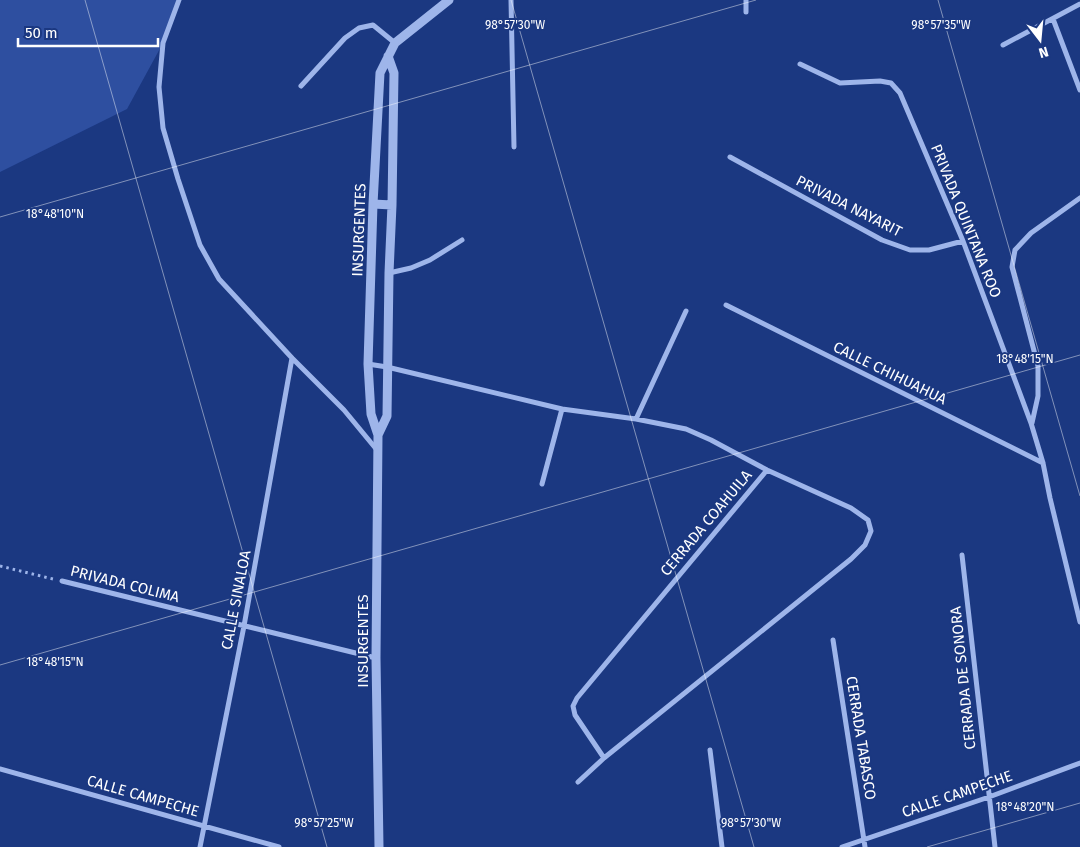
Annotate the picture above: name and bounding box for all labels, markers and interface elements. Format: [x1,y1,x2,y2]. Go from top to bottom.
scale bar [18,15,158,47]
north arrow [1015,15,1065,65]
text: 98°57'30"W [485,18,545,32]
text: 98°57'35"W [911,18,971,32]
text: 50 m [25,24,58,42]
text: N [1037,43,1050,61]
street label: PRIVADA QUINTANA ROO [927,142,1005,300]
street label: PRIVADA NAYARIT [793,172,905,241]
street label: INSURGENTES [348,183,370,277]
text: 18°48'10"N [26,207,84,221]
street label: CALLE CHIHUAHUA [830,338,950,408]
text: 18°48'15"N [996,352,1054,366]
street label: CERRADA COAHUILA [656,466,756,580]
street label: CALLE SINALOA [218,548,255,651]
street label: PRIVADA COLIMA [69,562,182,606]
street label: INSURGENTES [354,594,372,688]
street label: CERRADA DE SONORA [946,605,979,750]
text: 18°48'15"N [26,655,84,669]
street label: CERRADA TABASCO [842,675,880,801]
street label: CALLE CAMPECHE [899,767,1015,821]
street label: CALLE CAMPECHE [85,771,201,821]
text: 18°48'20"N [995,800,1055,814]
text: 98°57'25"W [294,816,354,830]
text: 98°57'30"W [721,816,781,830]

